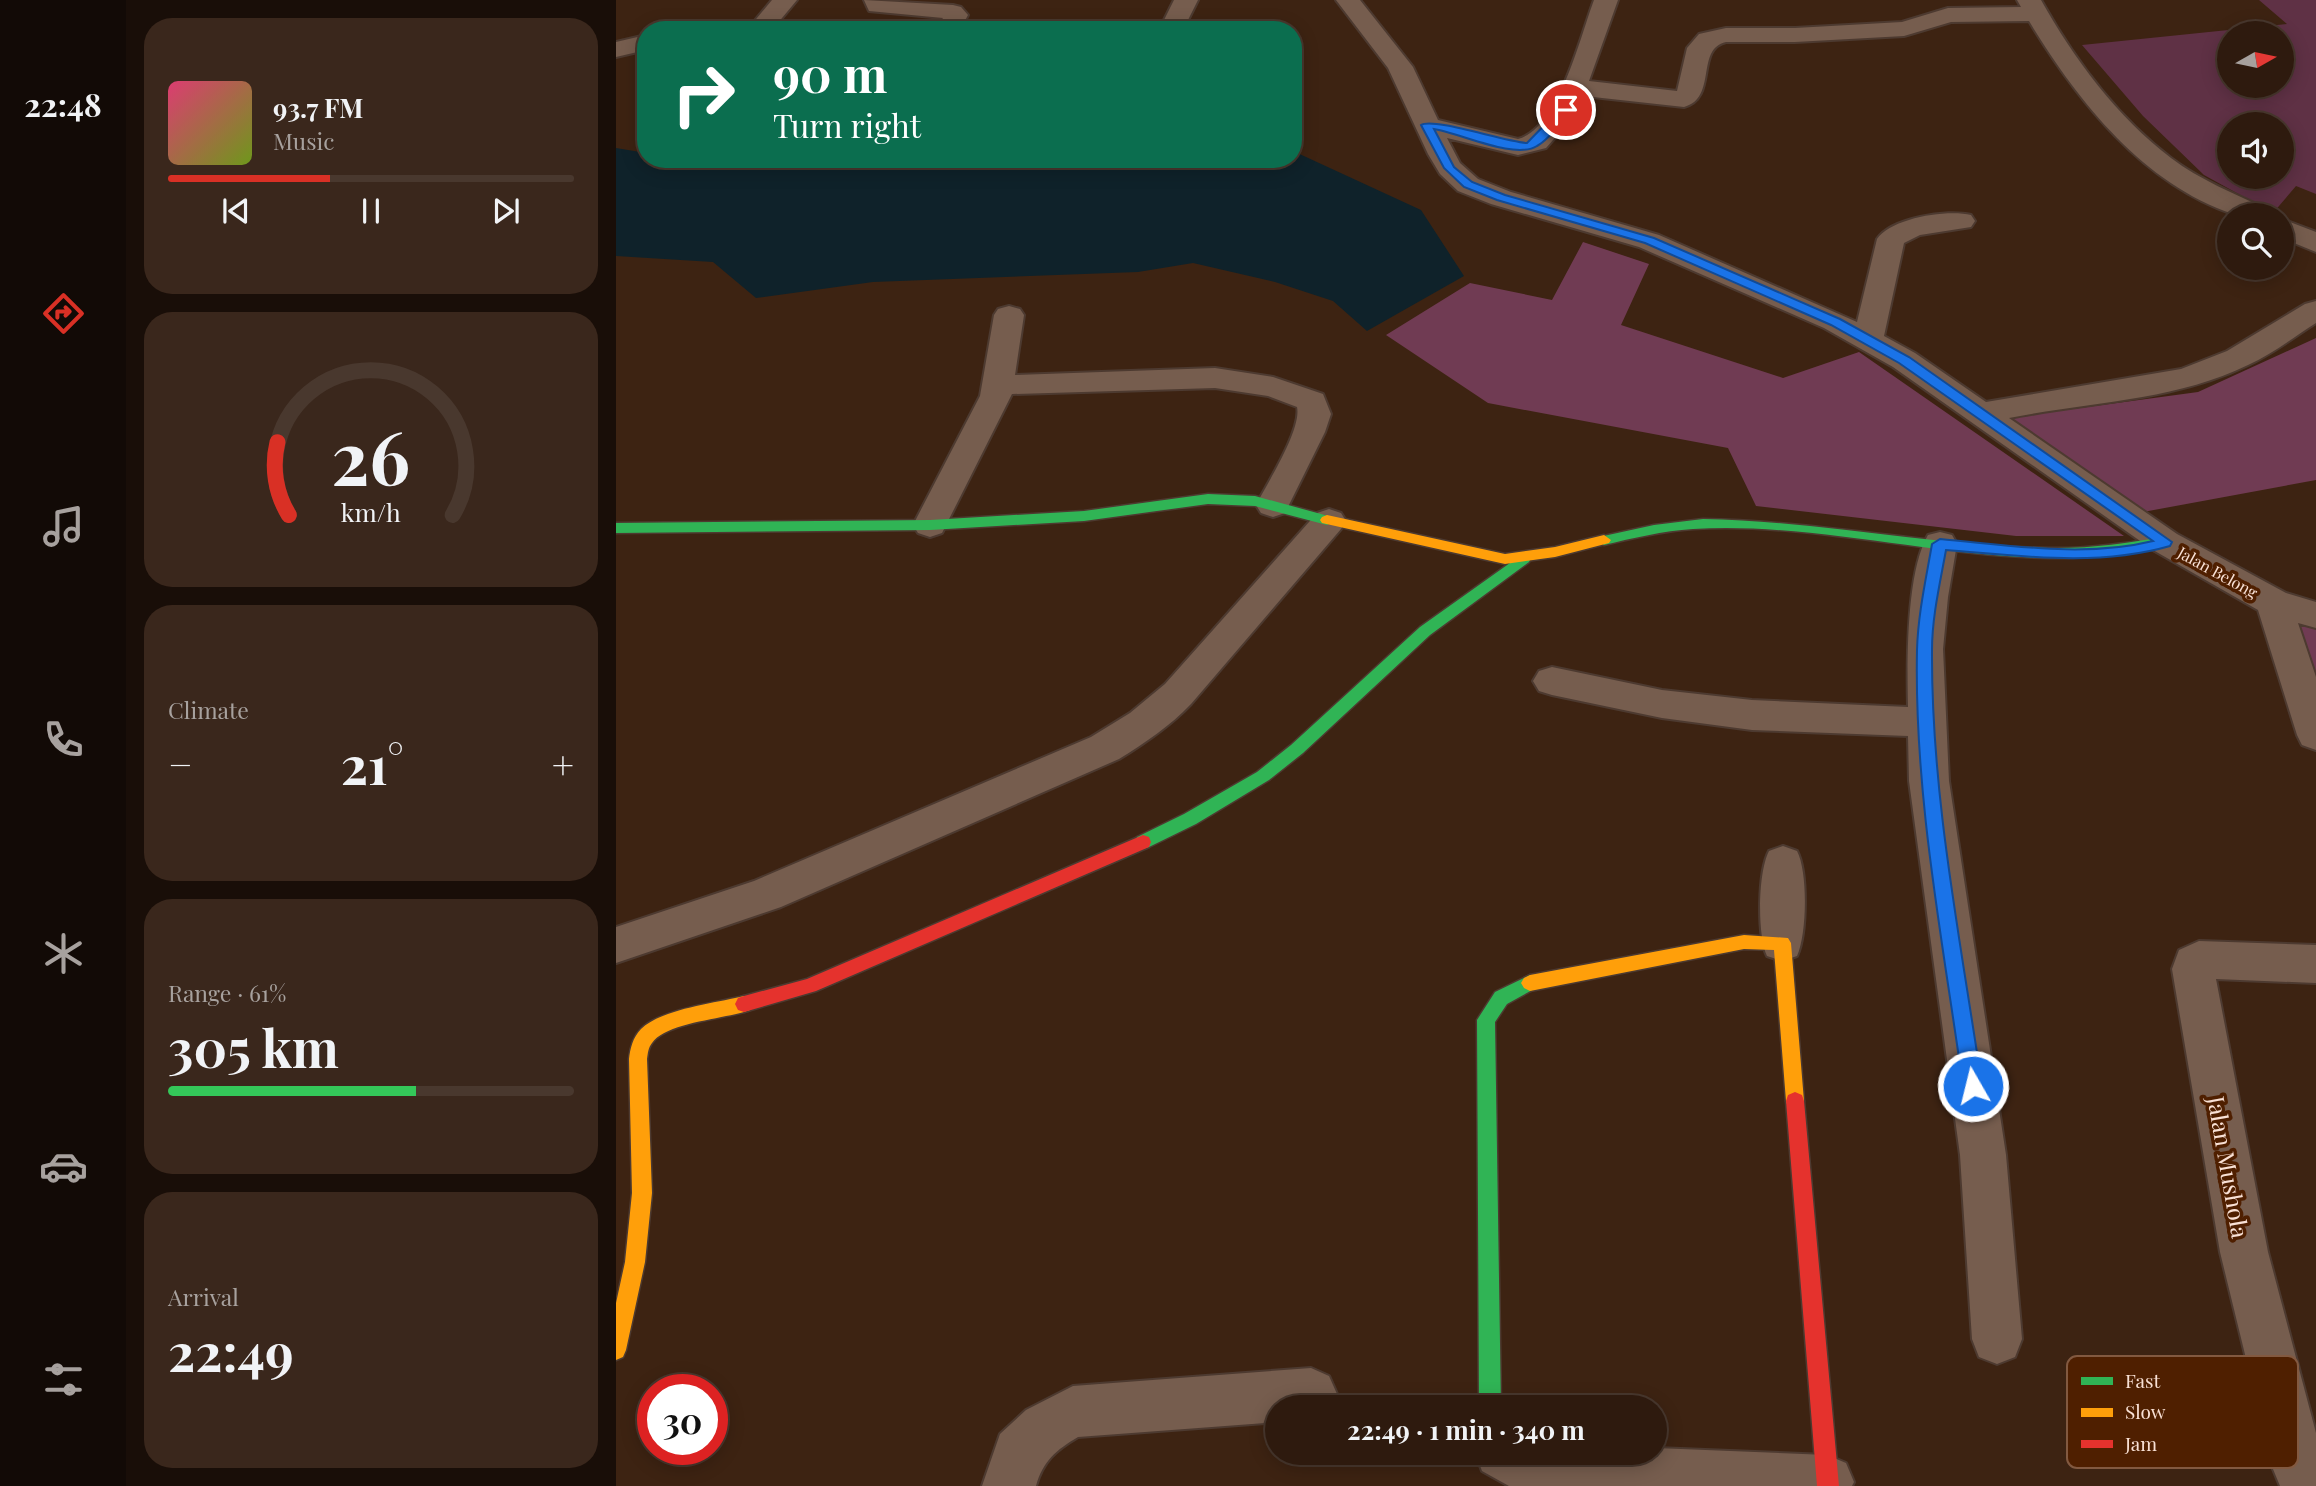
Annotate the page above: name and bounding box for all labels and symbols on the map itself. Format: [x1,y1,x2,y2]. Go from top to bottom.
north arrow [2217,21,2294,98]
pin [1536,80,1596,140]
street label: Jalan Belong [2174,541,2262,603]
position arrow [1936,1049,2010,1123]
street label: Jalan Mushola [2201,1093,2257,1241]
legend [2067,1356,2298,1468]
text: Fast [2125,1367,2161,1393]
speed limit sign: 30 [637,1374,728,1465]
text: Slow [2125,1398,2166,1424]
text: Jam [2124,1430,2157,1456]

